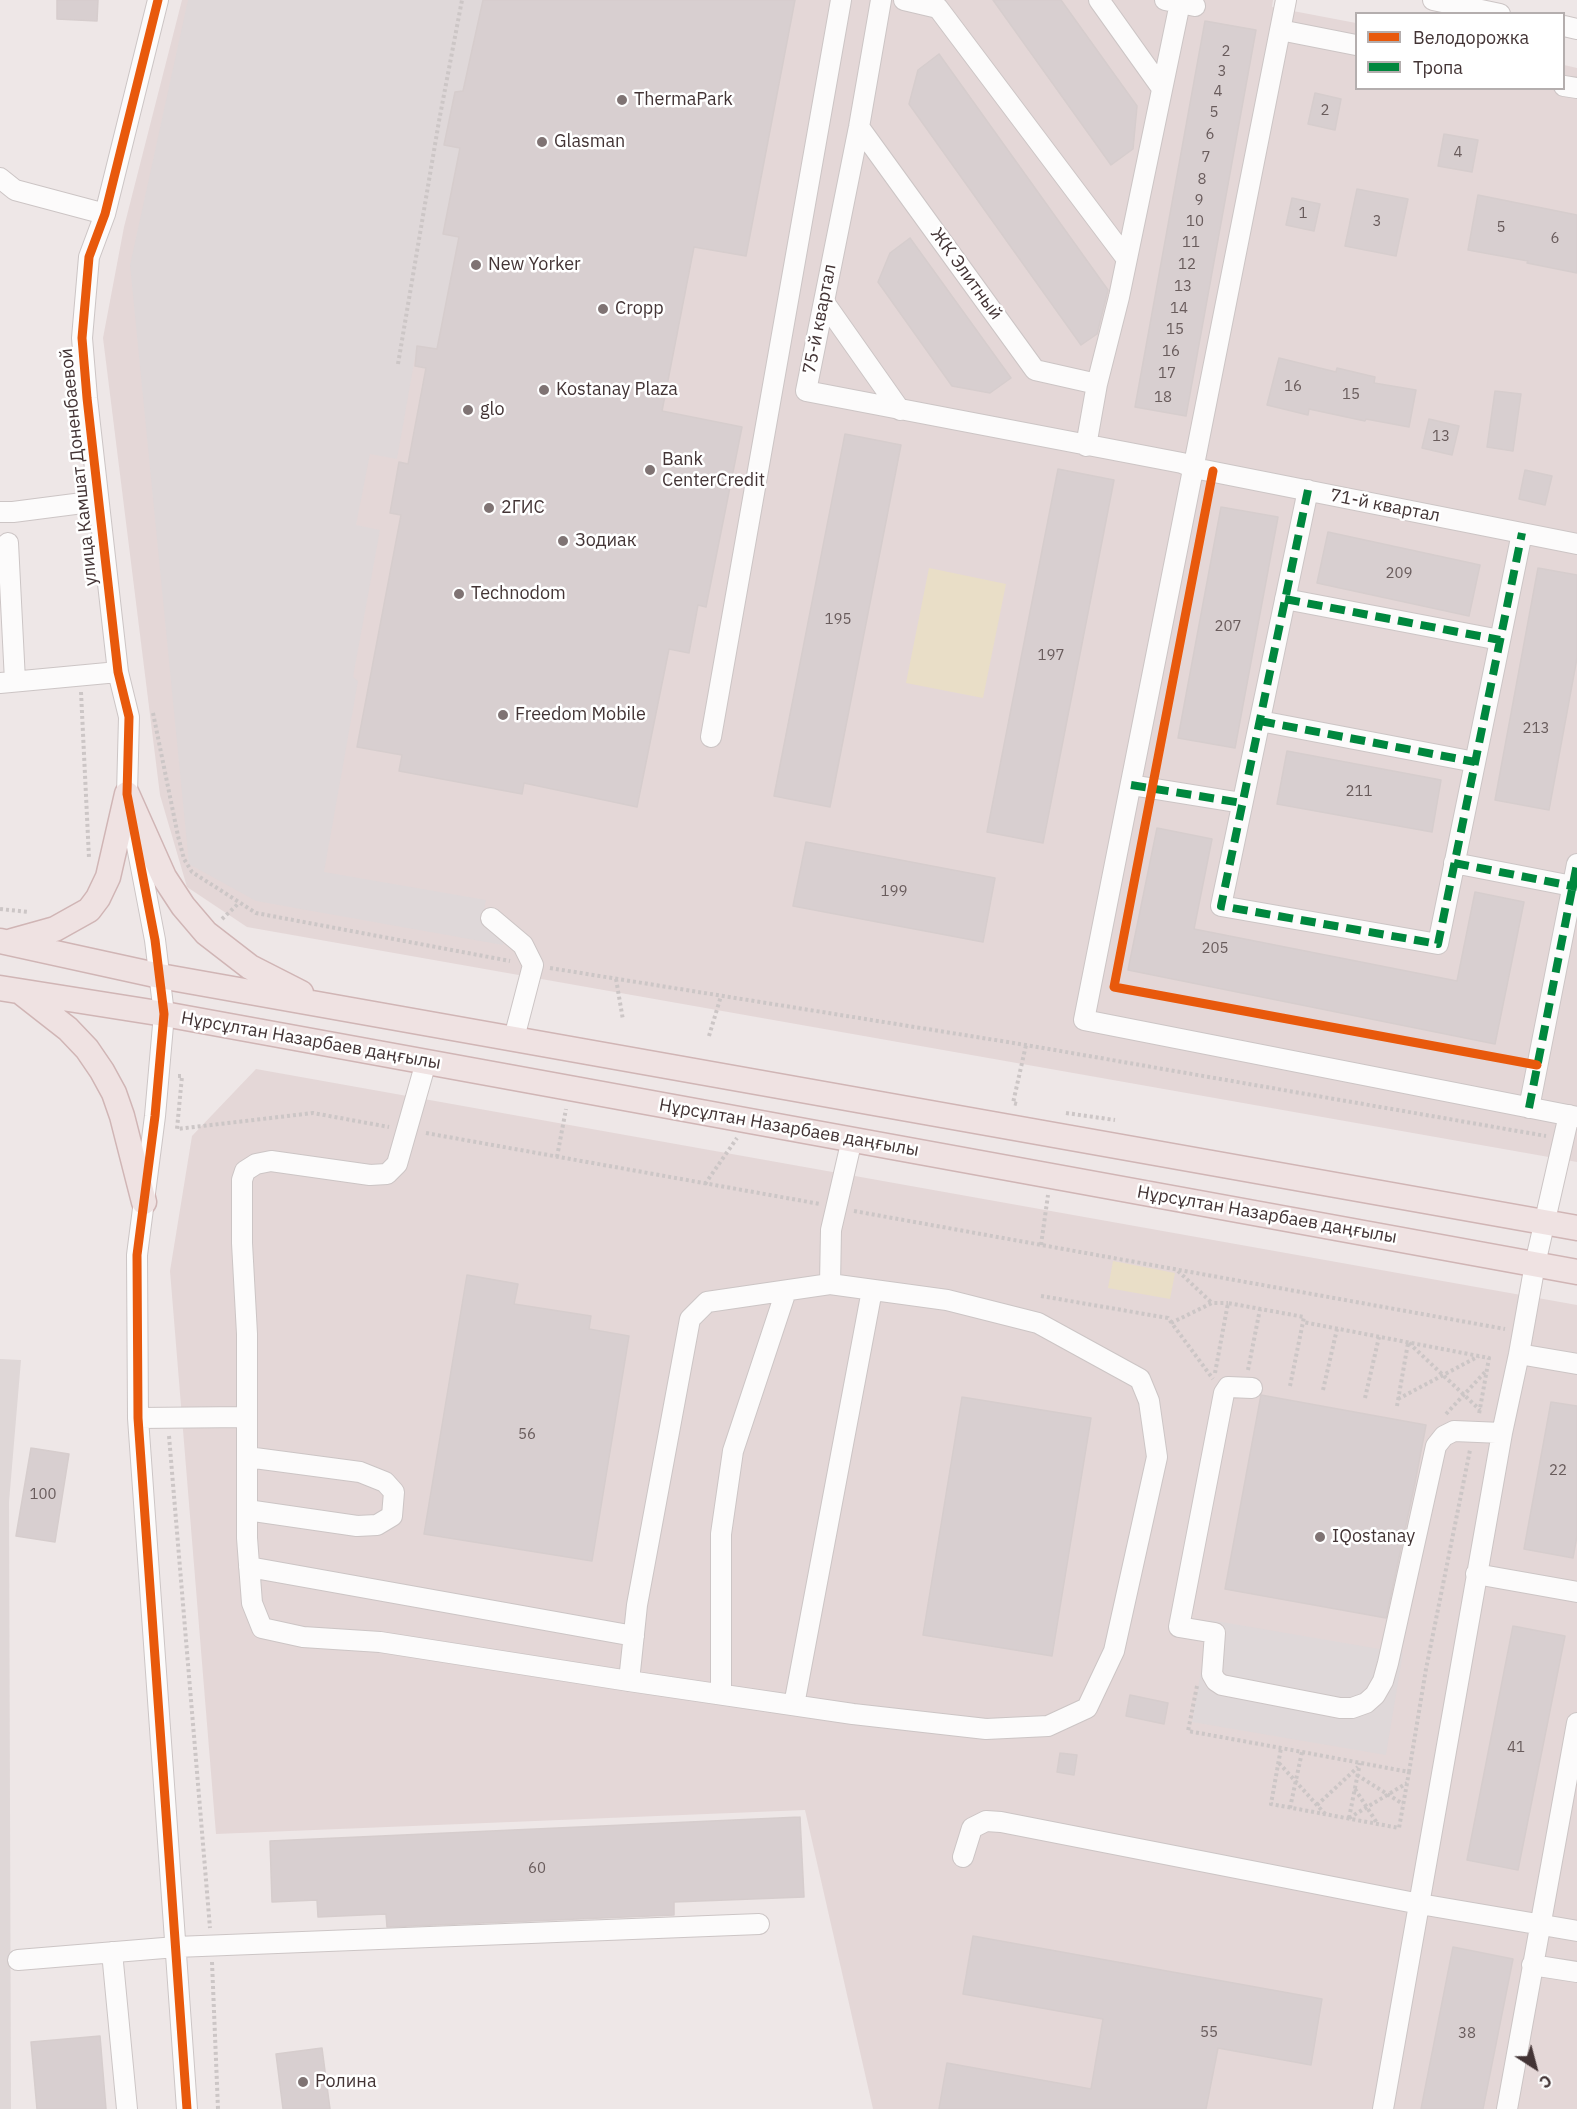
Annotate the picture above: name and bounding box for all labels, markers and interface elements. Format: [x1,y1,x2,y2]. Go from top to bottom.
legend [1355,12,1565,90]
text: Велодорожка [1413,26,1529,49]
house number: 2 [1222,43,1230,61]
text: Тропа [1413,56,1463,79]
house number: 3 [1218,63,1226,81]
house number: 4 [1214,83,1222,101]
place label: ThermaPark [634,89,733,111]
marker: ThermaPark [615,93,629,107]
house number: 2 [1321,102,1329,120]
house number: 5 [1210,104,1218,122]
house number: 6 [1206,126,1214,144]
place label: Glasman [554,131,625,153]
marker: Glasman [535,135,549,149]
house number: 4 [1454,144,1462,162]
house number: 7 [1202,149,1210,167]
house number: 8 [1198,171,1206,189]
house number: 9 [1195,192,1203,210]
house number: 1 [1299,205,1307,223]
house number: 10 [1186,213,1204,231]
house number: 3 [1373,213,1381,231]
house number: 5 [1497,219,1505,237]
street label: ЖК Элитный [925,224,1007,324]
house number: 6 [1551,230,1559,248]
house number: 11 [1182,234,1200,252]
place label: New Yorker [488,254,581,276]
house number: 12 [1178,256,1196,274]
marker: New Yorker [469,258,483,272]
street label: 75-й квартал [799,262,841,376]
house number: 13 [1174,278,1192,296]
place label: Cropp [615,298,664,320]
house number: 14 [1170,300,1188,318]
marker: Cropp [596,302,610,316]
house number: 15 [1166,321,1184,339]
house number: 16 [1162,343,1180,361]
street label: улица Камшат Доненбаевой [56,347,102,587]
house number: 17 [1158,365,1176,383]
house number: 16 [1284,378,1302,396]
place label: Kostanay Plaza [556,379,678,401]
marker: Kostanay Plaza [537,383,551,397]
house number: 15 [1342,386,1360,404]
house number: 18 [1154,389,1172,407]
place label: glo [480,399,504,421]
marker: glo [461,403,475,417]
house number: 13 [1432,428,1450,446]
place label: Bank CenterCredit [662,449,765,492]
marker: Bank CenterCredit [643,463,657,477]
street label: 71-й квартал [1328,485,1442,527]
place label: 2ГИС [501,497,545,519]
marker: 2ГИС [482,501,496,515]
place label: Зодиак [575,530,637,552]
marker: Зодиак [556,534,570,548]
house number: 209 [1386,565,1412,583]
place label: Technodom [471,583,566,605]
marker: Technodom [452,587,466,601]
house number: 195 [825,611,851,629]
house number: 207 [1215,618,1241,636]
house number: 197 [1038,647,1064,665]
place label: Freedom Mobile [515,704,646,726]
marker: Freedom Mobile [496,708,510,722]
house number: 213 [1523,720,1549,738]
house number: 211 [1346,783,1372,801]
house number: 199 [881,883,907,901]
house number: 205 [1202,940,1228,958]
street label: Нұрсұлтан Назарбаев даңғылы [179,1007,443,1075]
street label: Нұрсұлтан Назарбаев даңғылы [657,1094,921,1162]
street label: Нұрсұлтан Назарбаев даңғылы [1135,1181,1399,1249]
house number: 56 [518,1426,536,1444]
house number: 22 [1549,1462,1567,1480]
house number: 100 [30,1486,56,1504]
place label: IQostanay [1332,1526,1415,1548]
marker: IQostanay [1313,1530,1327,1544]
house number: 41 [1507,1739,1525,1757]
house number: 60 [528,1860,546,1878]
house number: 55 [1200,2024,1218,2042]
house number: 38 [1458,2025,1476,2043]
north arrow [1505,2037,1565,2097]
text: С [1535,2070,1556,2093]
place label: Ролина [315,2071,377,2093]
marker: Ролина [296,2075,310,2089]

